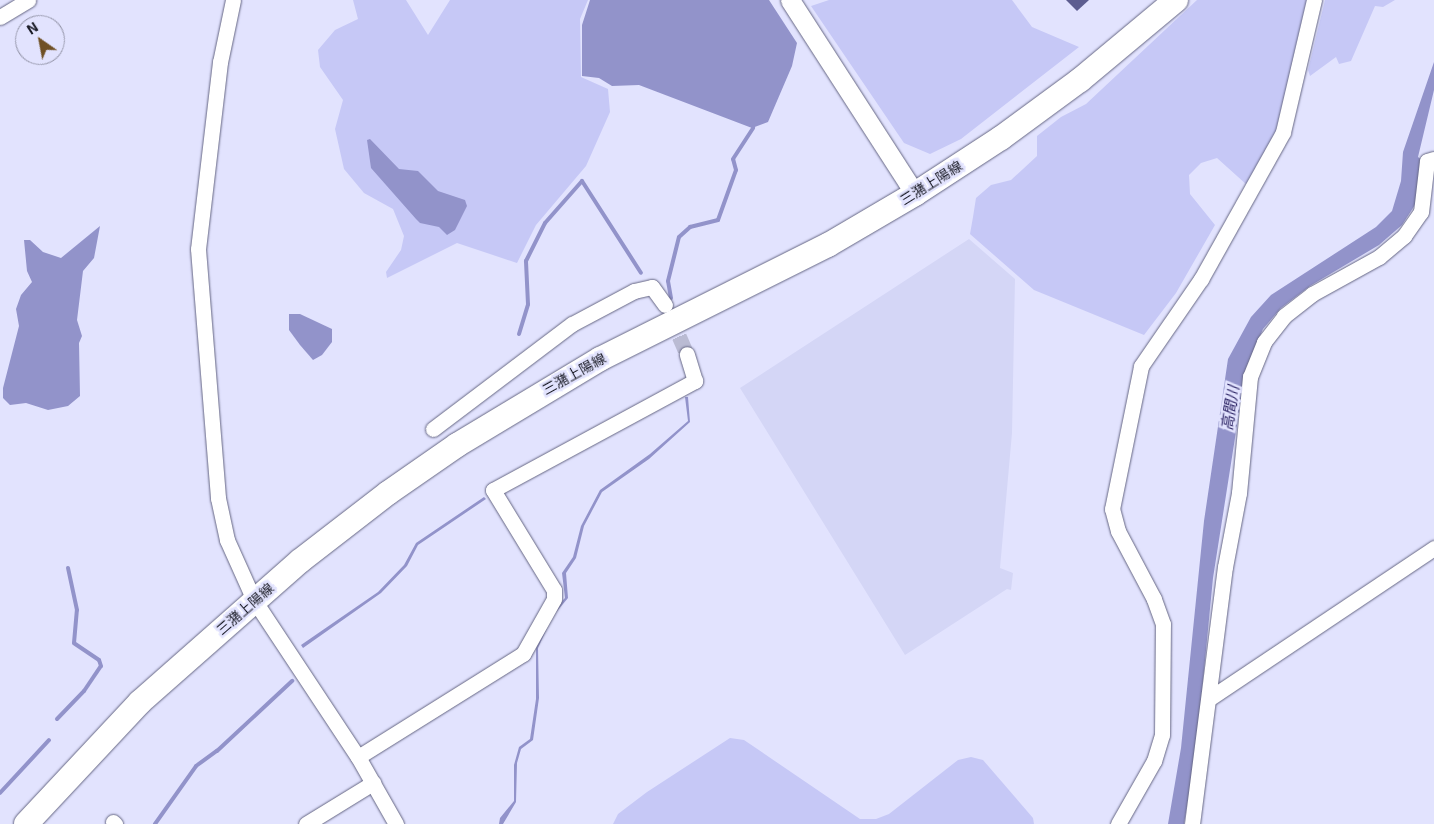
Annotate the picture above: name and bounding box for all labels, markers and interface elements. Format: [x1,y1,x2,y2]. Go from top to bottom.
north arrow [15,15,65,65]
text: N [23,18,41,38]
street label: 三潴上陽線 [897,157,965,209]
street label: 三潴上陽線 [539,350,609,398]
water label: 高間川 [1218,384,1242,432]
street label: 三潴上陽線 [213,580,277,638]

